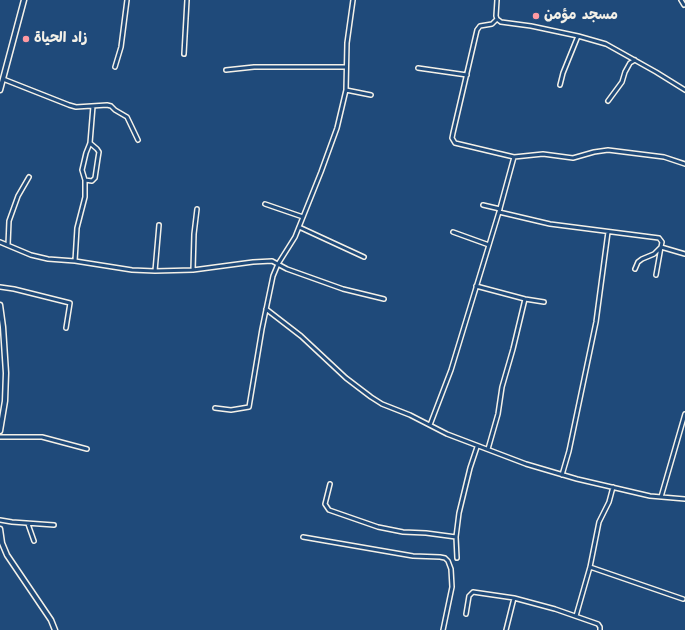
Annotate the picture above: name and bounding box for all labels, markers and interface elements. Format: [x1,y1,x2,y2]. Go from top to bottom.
place label: مسجد مؤمن [544,8,618,24]
marker: مسجد مؤمن [531,11,541,21]
place label: زاد الحياة [34,31,87,47]
marker: زاد الحياة [21,34,31,44]

